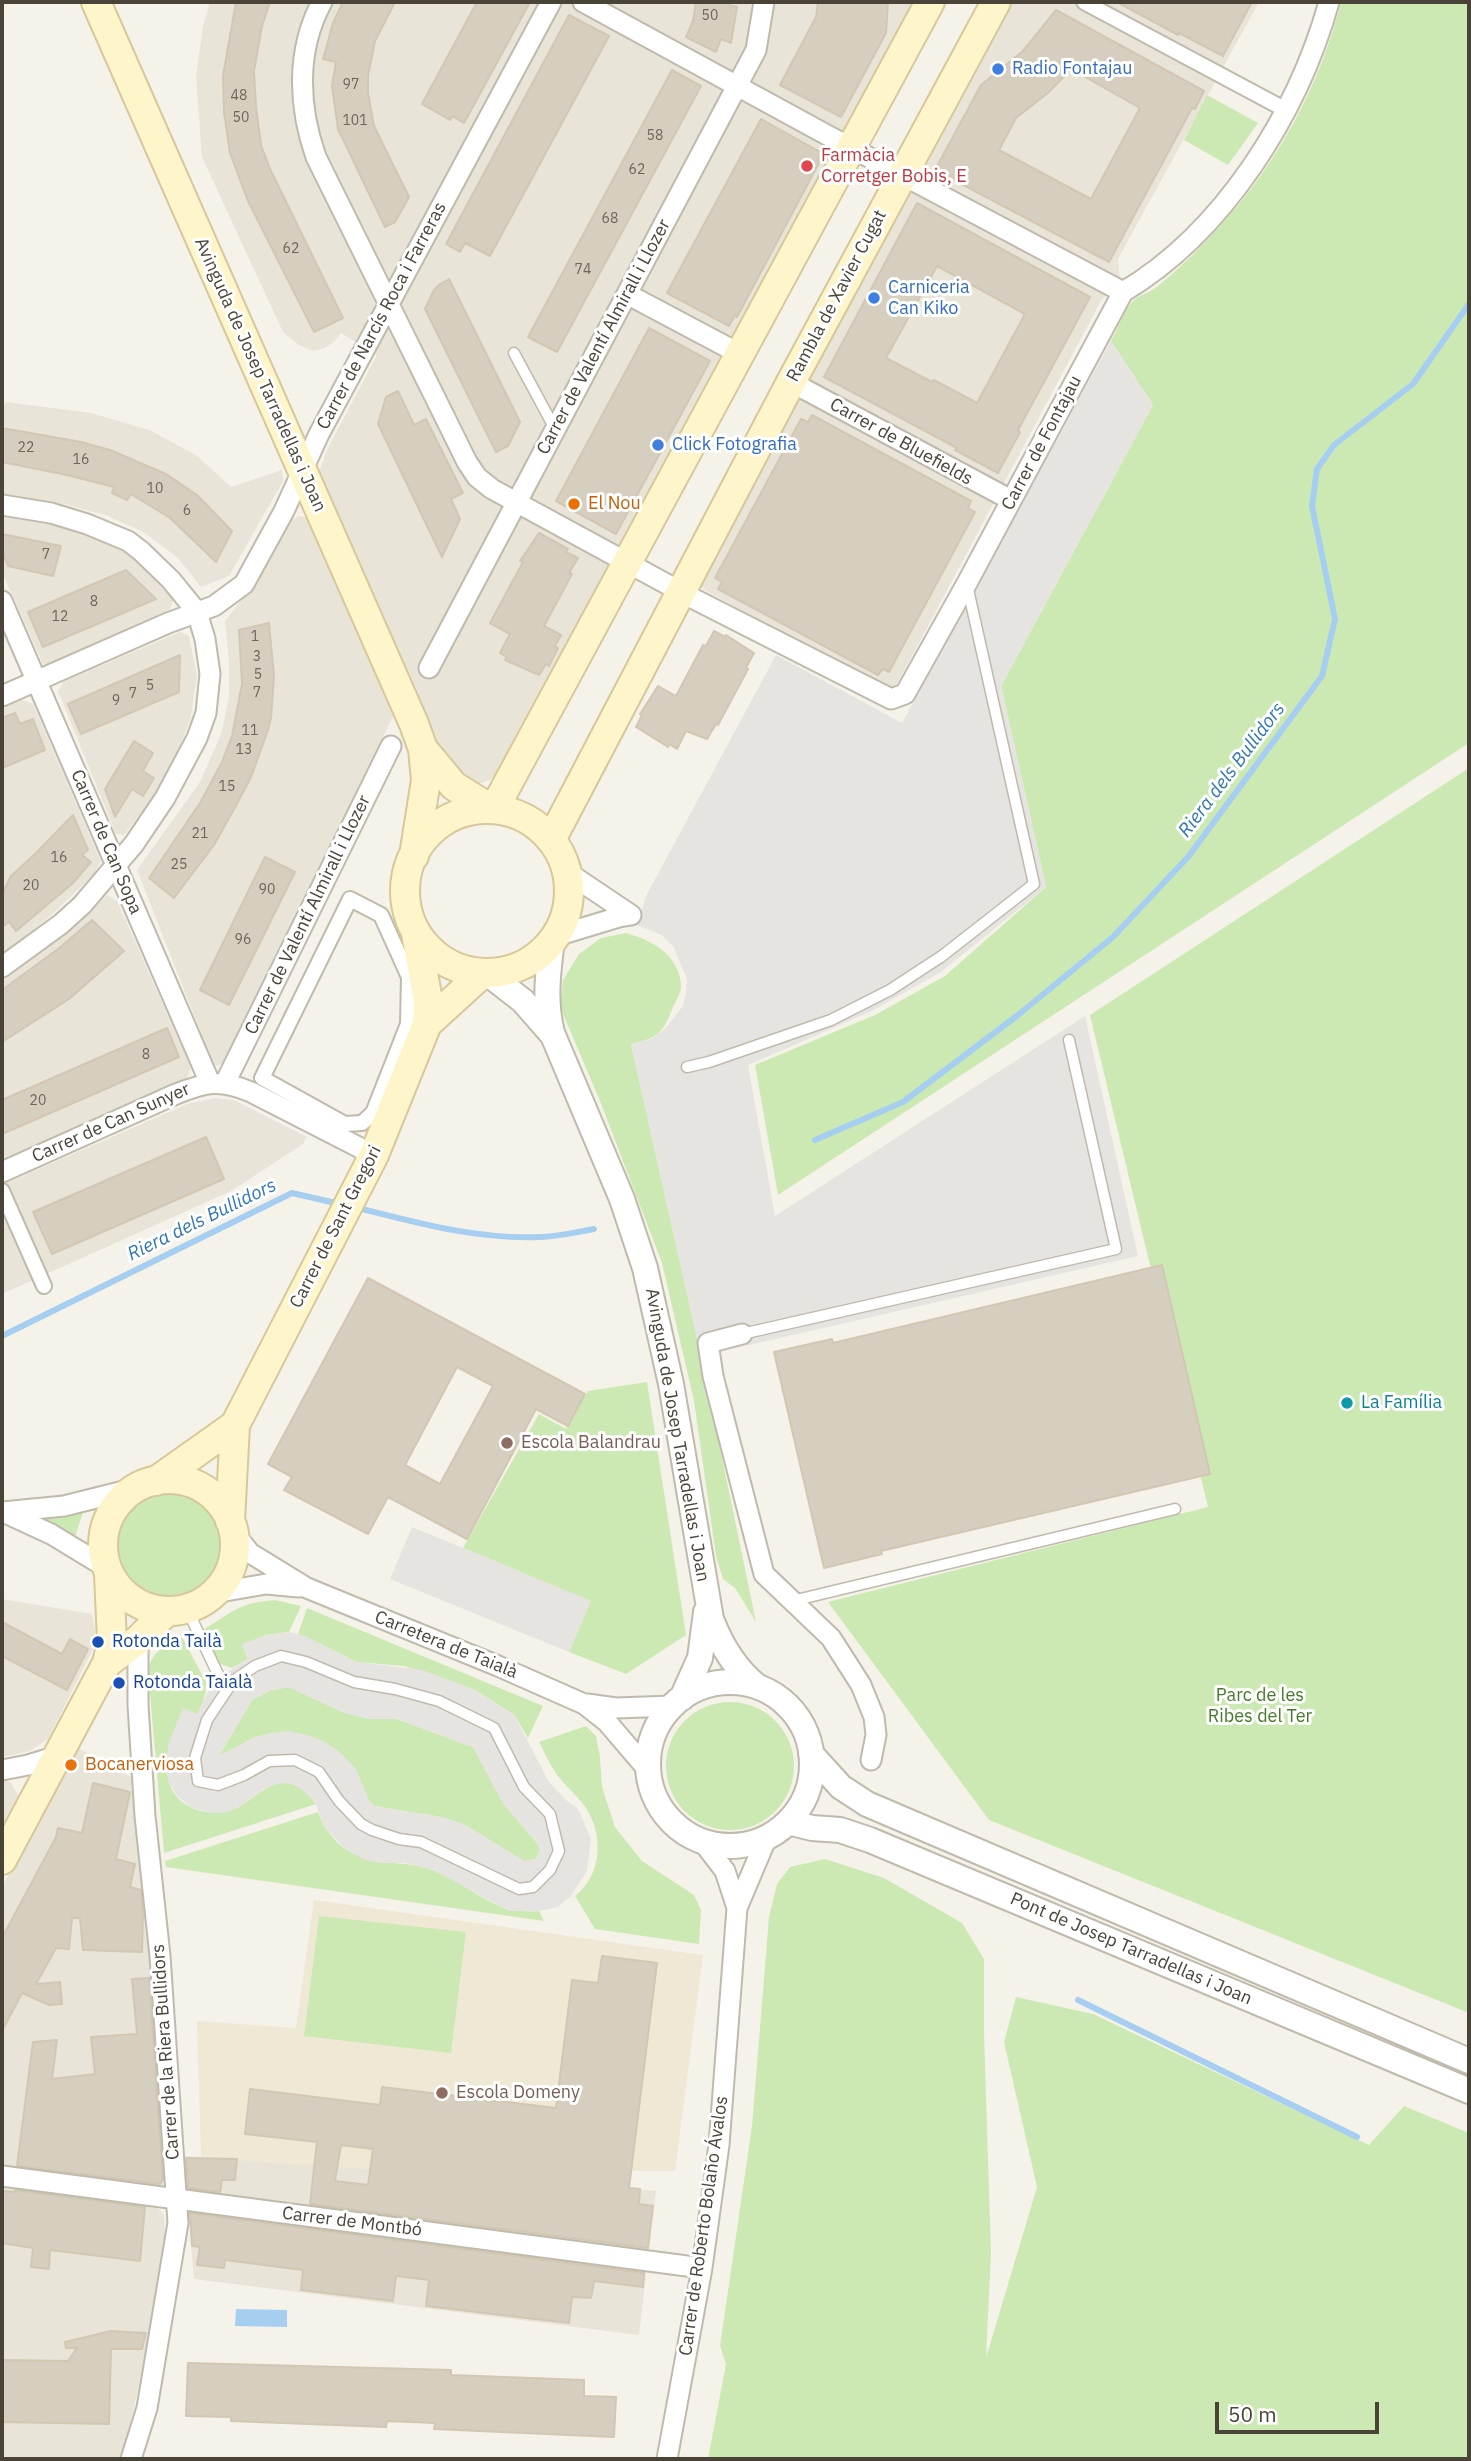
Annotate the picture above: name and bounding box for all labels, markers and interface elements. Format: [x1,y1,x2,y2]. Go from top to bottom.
house number: 50 [702,8,718,24]
place label: Radio Fontajau [1012,58,1132,80]
marker: Radio Fontajau [990,61,1006,77]
house number: 97 [343,77,359,93]
house number: 48 [231,88,247,104]
house number: 50 [233,110,249,126]
house number: 101 [342,113,368,129]
house number: 58 [647,128,663,144]
place label: Farmàcia Corretger Bobis, E [821,145,967,188]
marker: Farmàcia Corretger Bobis, E [799,158,815,174]
house number: 62 [629,162,645,178]
street label: Carrer de Narcís Roca i Farreras [313,199,451,433]
street label: Rambla de Xavier Cugat [782,206,892,386]
house number: 68 [602,211,618,227]
street label: Carrer de Valentí Almirall i Llozer [533,216,675,458]
street label: Avinguda de Josep Tarradellas i Joan [190,235,330,515]
house number: 62 [283,241,299,257]
house number: 74 [575,262,591,278]
place label: Carniceria Can Kiko [888,277,970,320]
marker: Carniceria Can Kiko [866,290,882,306]
street label: Carrer de Fontajau [997,372,1087,514]
street label: Carrer de Bluefields [826,394,976,490]
place label: Click Fotografia [672,434,797,456]
marker: Click Fotografia [650,437,666,453]
house number: 22 [18,440,34,456]
house number: 16 [73,452,89,468]
house number: 10 [147,481,163,497]
place label: El Nou [588,493,641,515]
marker: El Nou [566,496,582,512]
house number: 6 [183,503,191,519]
house number: 7 [42,547,50,563]
house number: 8 [90,594,98,610]
house number: 12 [52,609,68,625]
house number: 1 [251,629,259,645]
house number: 3 [253,649,261,665]
house number: 5 [254,667,262,683]
house number: 5 [146,678,154,694]
house number: 7 [253,685,261,701]
house number: 7 [129,686,137,702]
house number: 9 [112,693,120,709]
water label: Riera dels Bullidors [1174,698,1290,842]
house number: 11 [242,723,258,739]
house number: 13 [236,742,252,758]
street label: Carrer de Can Sopa [66,766,146,918]
house number: 15 [219,779,235,795]
street label: Carrer de Valentí Almirall i Llozer [241,792,375,1038]
house number: 21 [192,826,208,842]
house number: 16 [51,850,67,866]
house number: 25 [171,857,187,873]
house number: 20 [23,878,39,894]
house number: 90 [259,882,275,898]
house number: 96 [235,932,251,948]
house number: 8 [142,1047,150,1063]
street label: Carrer de Can Sunyer [29,1078,193,1168]
house number: 20 [30,1093,46,1109]
street label: Carrer de Sant Gregori [286,1142,386,1312]
water label: Riera dels Bullidors [124,1174,280,1266]
street label: Avinguda de Josep Tarradellas i Joan [641,1286,713,1584]
place label: La Família [1361,1392,1442,1414]
marker: La Família [1339,1395,1355,1411]
place label: Escola Balandrau [521,1432,661,1454]
marker: Escola Balandrau [499,1435,515,1451]
street label: Carretera de Taialà [371,1606,521,1684]
place label: Rotonda Tailà [112,1631,222,1653]
marker: Rotonda Tailà [90,1634,106,1650]
place label: Rotonda Taialà [133,1672,252,1694]
marker: Rotonda Taialà [111,1675,127,1691]
park label: Parc de les Ribes del Ter [1208,1685,1312,1728]
place label: Bocanerviosa [85,1754,194,1776]
marker: Bocanerviosa [63,1757,79,1773]
street label: Pont de Josep Tarradellas i Joan [1007,1888,1255,2010]
street label: Carrer de la Riera Bullidors [148,1943,184,2161]
place label: Escola Domeny [456,2082,580,2104]
marker: Escola Domeny [434,2085,450,2101]
street label: Carrer de Roberto Bolaño Ávalos [675,2095,733,2357]
street label: Carrer de Montbó [281,2203,423,2241]
scale bar [1219,2388,1384,2432]
text: 50 m [1228,2400,1277,2428]

